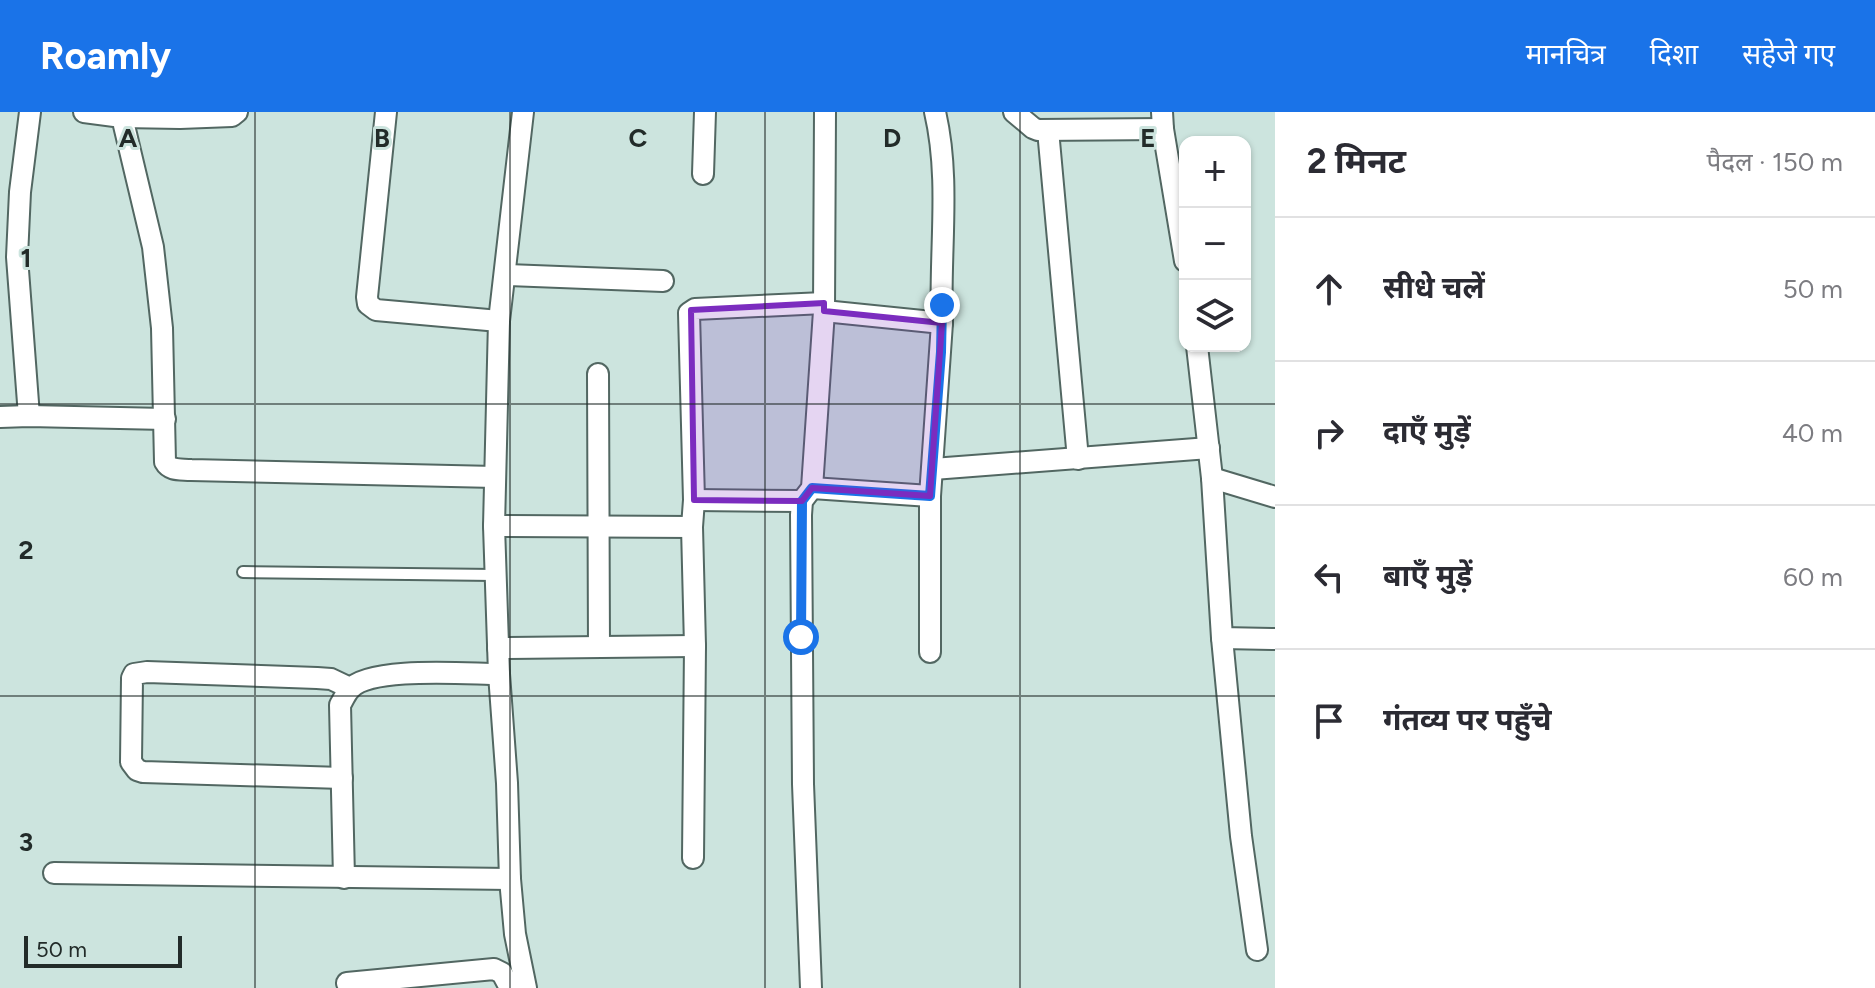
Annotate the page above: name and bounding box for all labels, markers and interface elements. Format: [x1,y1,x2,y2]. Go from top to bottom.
text: Roamly [40,33,171,79]
text: मानचित्र [1526,37,1606,71]
text: दिशा [1650,37,1698,71]
text: सहेजे गए [1742,37,1835,71]
text: A [119,122,138,154]
text: B [374,122,390,154]
text: C [629,122,648,154]
text: D [883,122,901,154]
text: E [1140,122,1156,154]
map controls [1179,136,1251,352]
button: + [1179,136,1251,208]
text: 2 मिनट [1307,141,1406,182]
text: पैदल · 150 m [1706,146,1843,178]
button: − [1179,208,1251,280]
text: 1 [21,242,31,274]
icon: ahead [1307,267,1351,311]
text: सीधे चलें [1383,269,1485,306]
text: 50 m [1783,273,1843,305]
button: layers [1179,280,1251,352]
route end [924,287,960,323]
icon: right [1307,411,1351,455]
text: दाएँ मुड़ें [1383,413,1471,450]
text: 40 m [1782,417,1843,449]
text: 2 [18,534,34,566]
icon: left [1307,555,1351,599]
text: बाएँ मुड़ें [1383,557,1472,594]
text: 60 m [1783,561,1843,593]
route start [783,619,819,655]
icon: arrive [1307,699,1351,743]
text: गंतव्य पर पहुँचे [1383,701,1552,738]
text: 3 [19,826,33,858]
scale bar [24,932,182,968]
text: 50 m [36,936,87,963]

